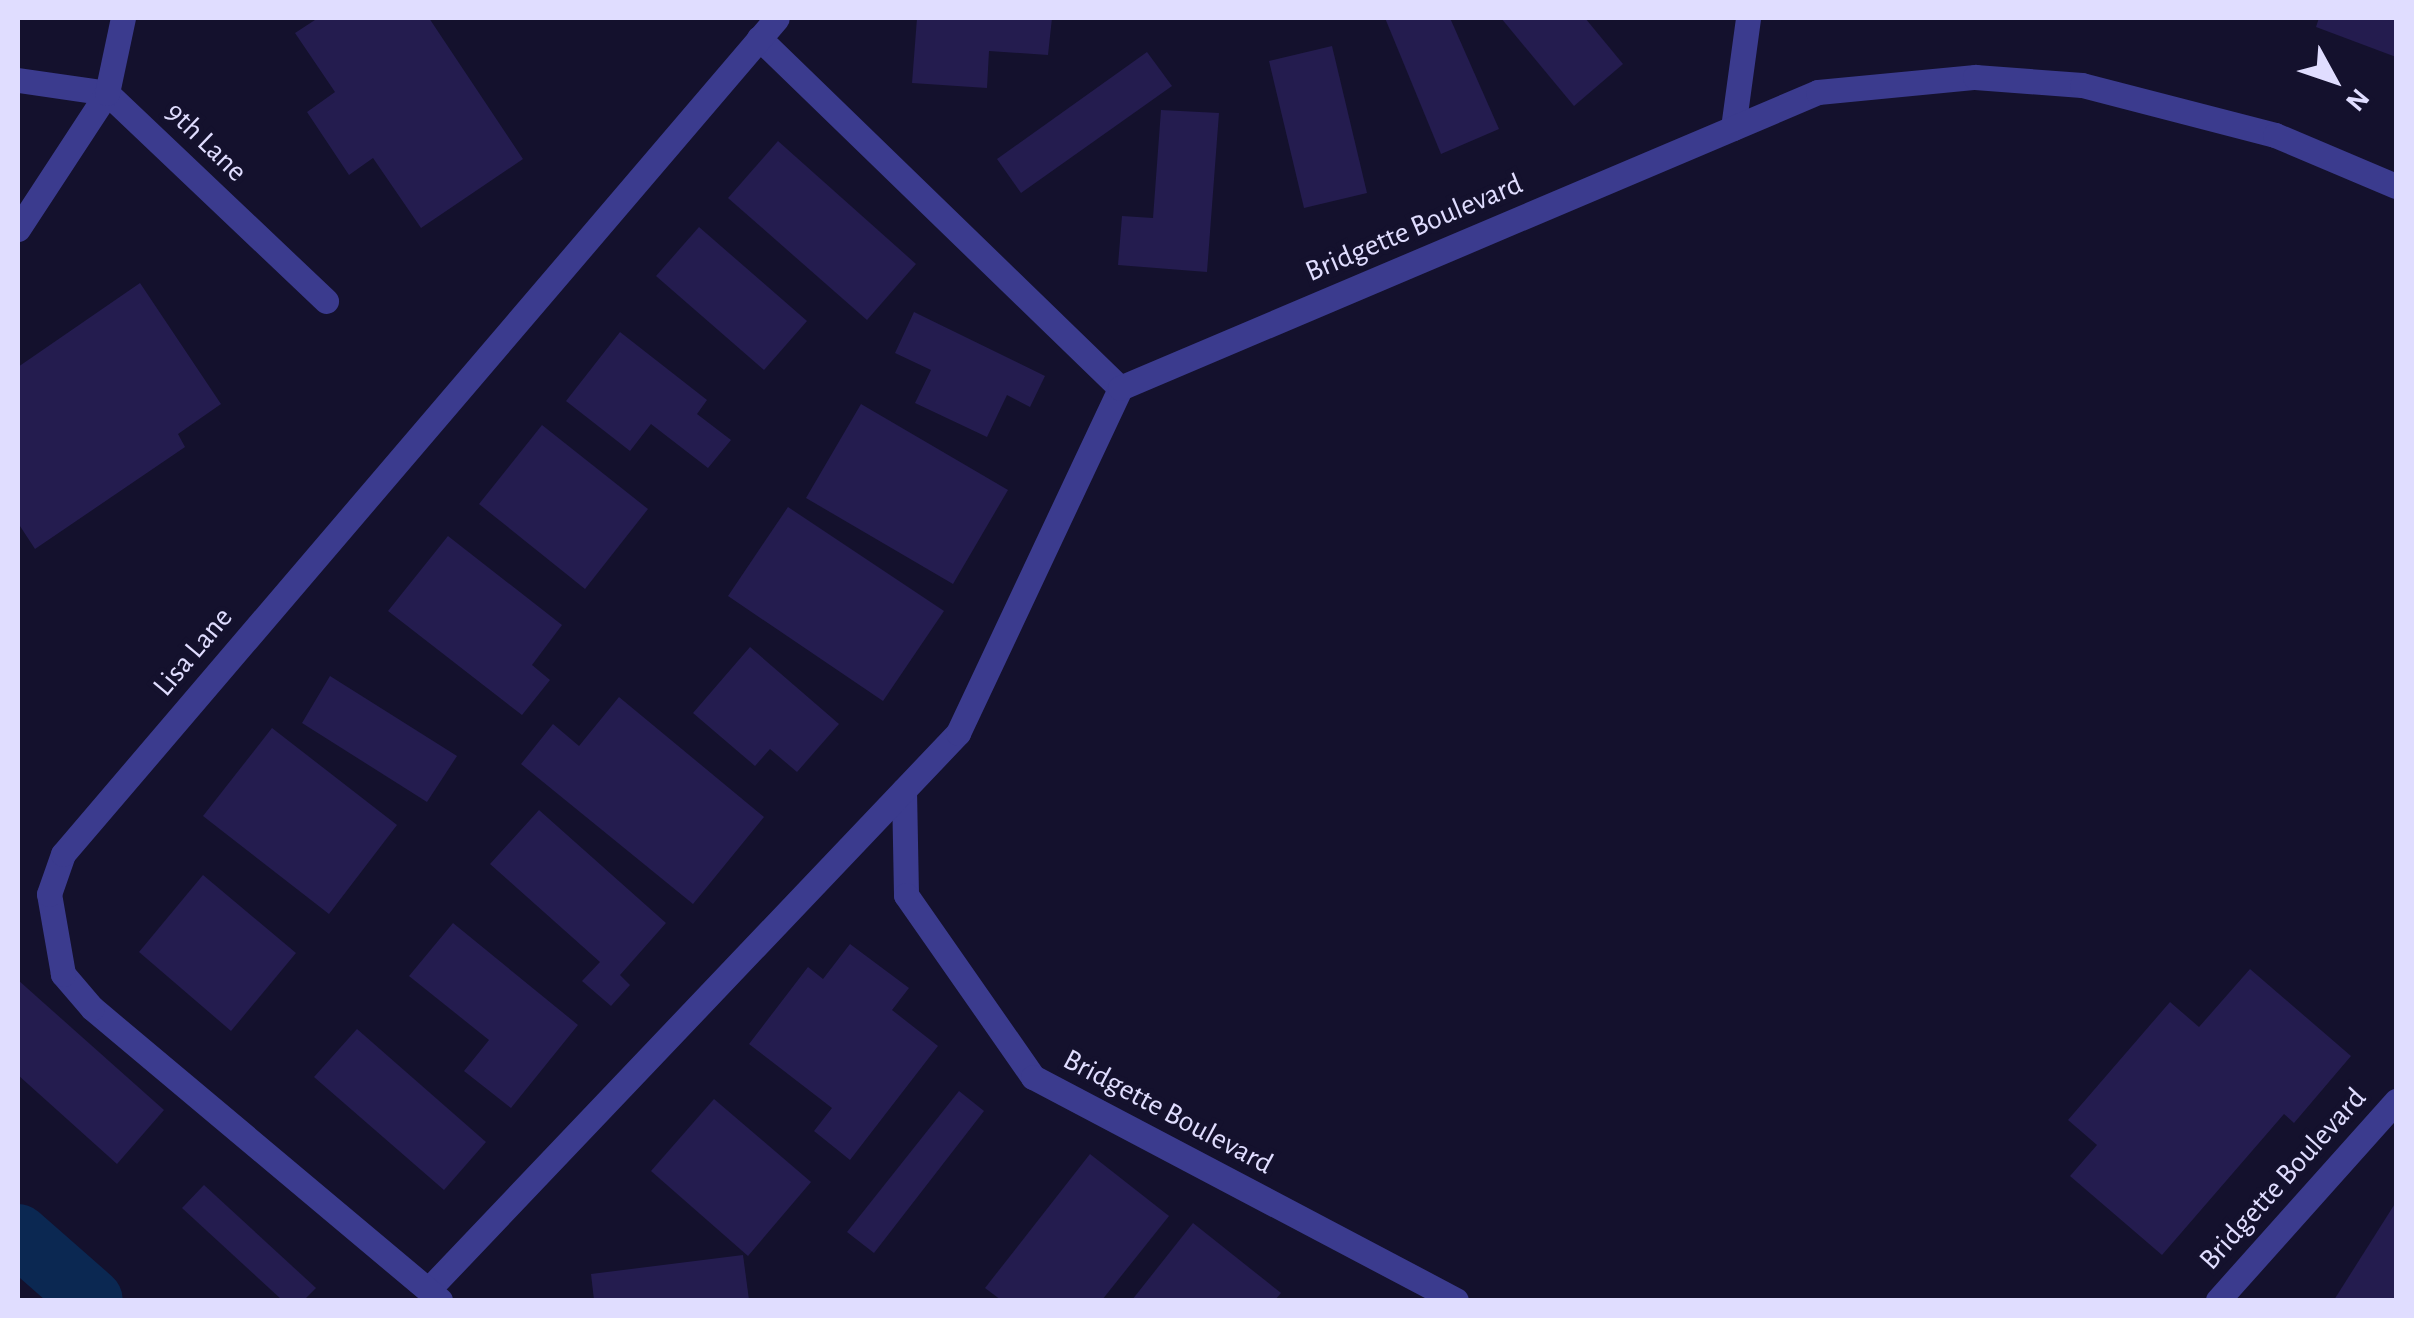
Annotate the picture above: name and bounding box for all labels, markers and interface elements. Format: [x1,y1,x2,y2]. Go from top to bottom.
north arrow [2284,30,2384,130]
text: N [2340,83,2374,116]
street label: 9th Lane [158,94,254,190]
street label: Bridgette Boulevard [1300,166,1528,290]
street label: Lisa Lane [145,600,241,704]
street label: Bridgette Boulevard [1057,1042,1279,1182]
street label: Bridgette Boulevard [2192,1081,2374,1277]

